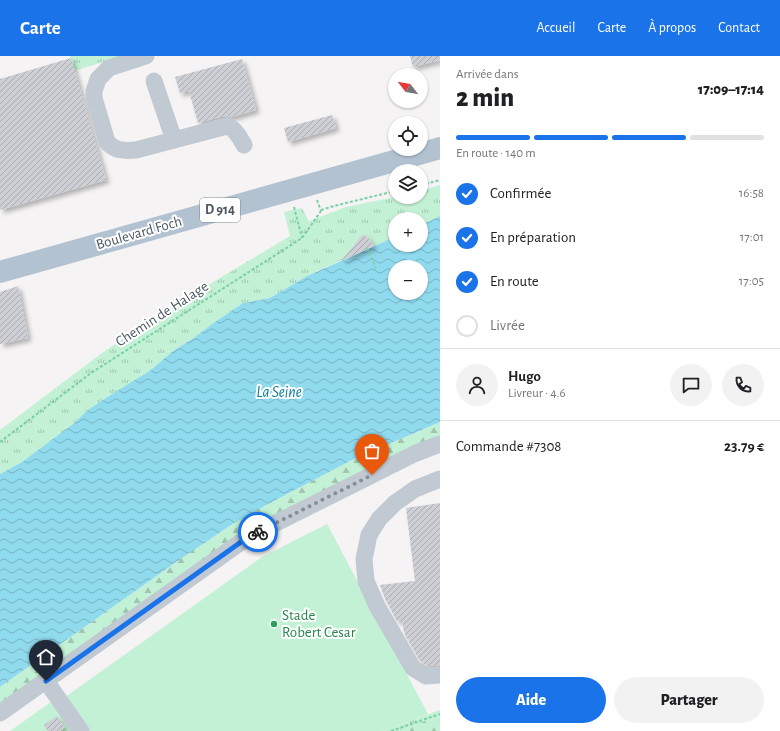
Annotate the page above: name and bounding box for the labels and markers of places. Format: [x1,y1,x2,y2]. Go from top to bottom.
pin [355,434,389,475]
place label: Stade Robert Cesar [282,608,356,640]
marker: Stade Robert Cesar [269,619,279,629]
pin [29,640,63,681]

